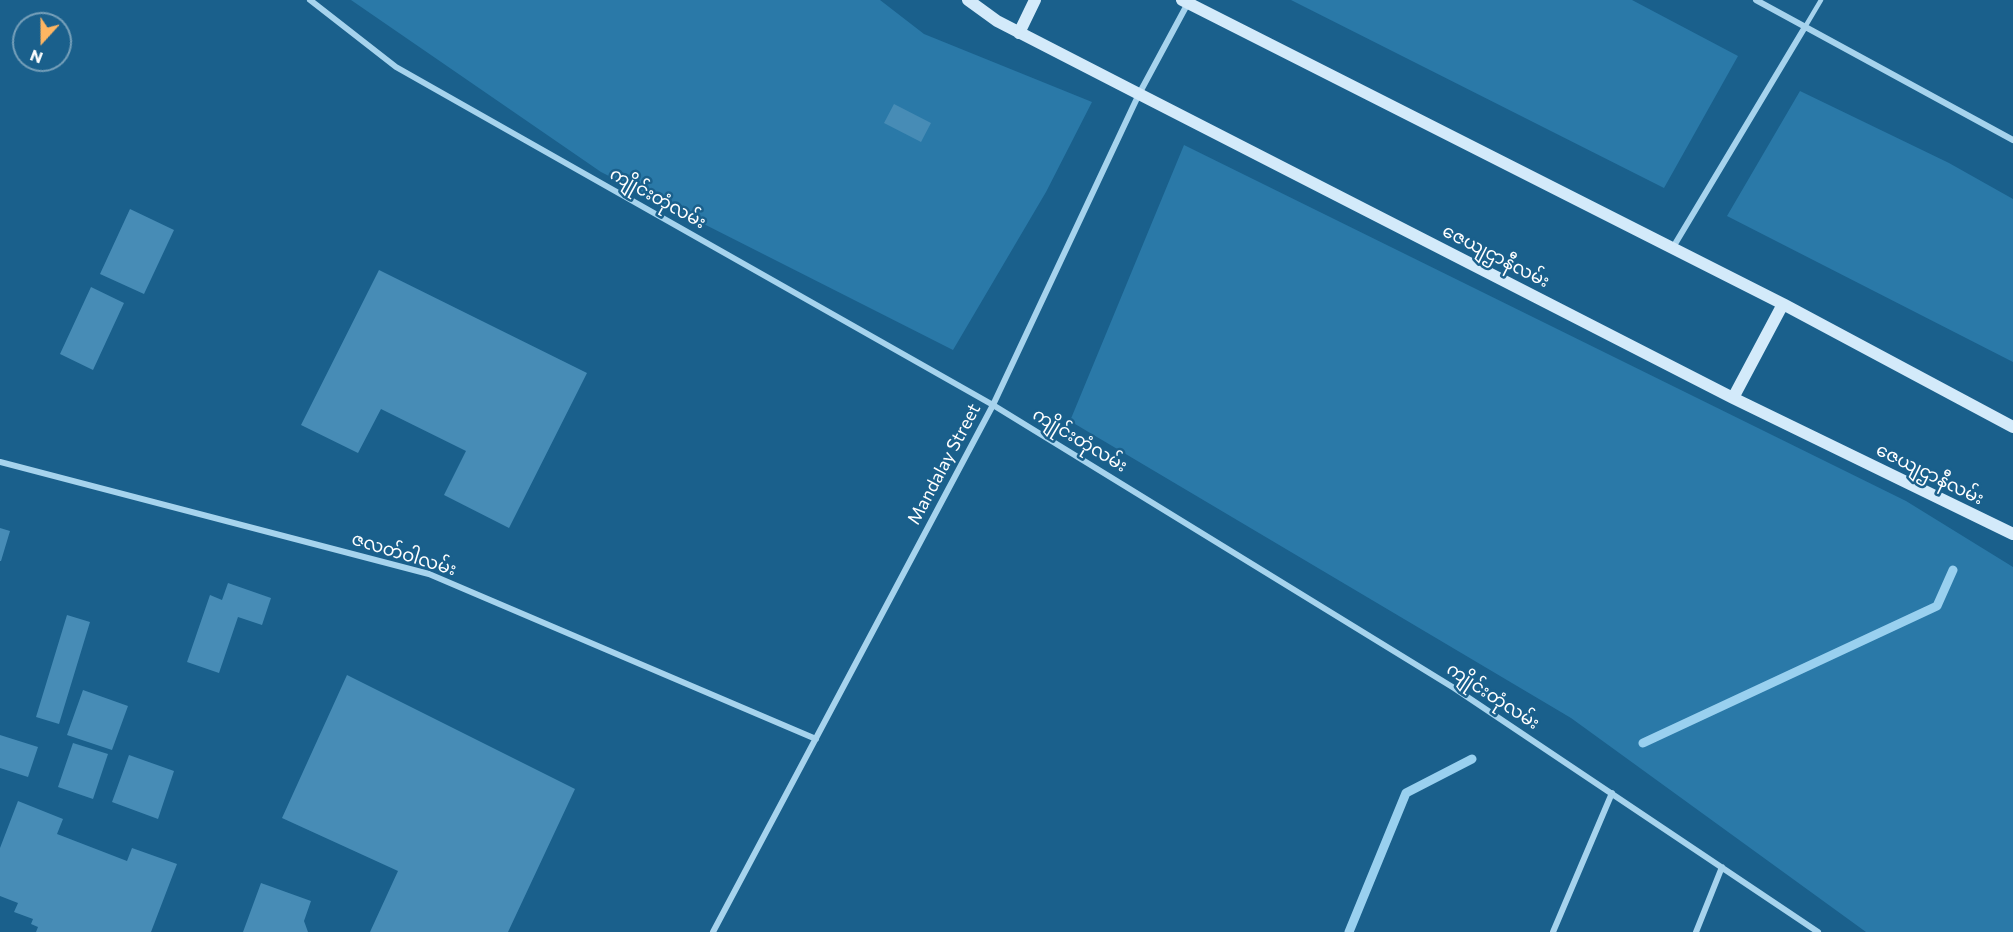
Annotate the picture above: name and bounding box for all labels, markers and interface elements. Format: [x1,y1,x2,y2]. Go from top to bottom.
north arrow [12,12,72,72]
text: N [27,46,45,68]
street label: ကျိုင်းတုံလမ်း [606,163,710,233]
street label: ဇေယျဌာနီလမ်း [1439,220,1553,292]
street label: Mandalay Street [903,400,985,528]
street label: ကျိုင်းတုံလမ်း [1029,403,1131,477]
street label: ဇေယျဌာနီလမ်း [1873,439,1987,509]
street label: ဇလတ်ဝါလမ်း [349,528,459,580]
street label: ကျိုင်းတုံလမ်း [1443,658,1543,734]

